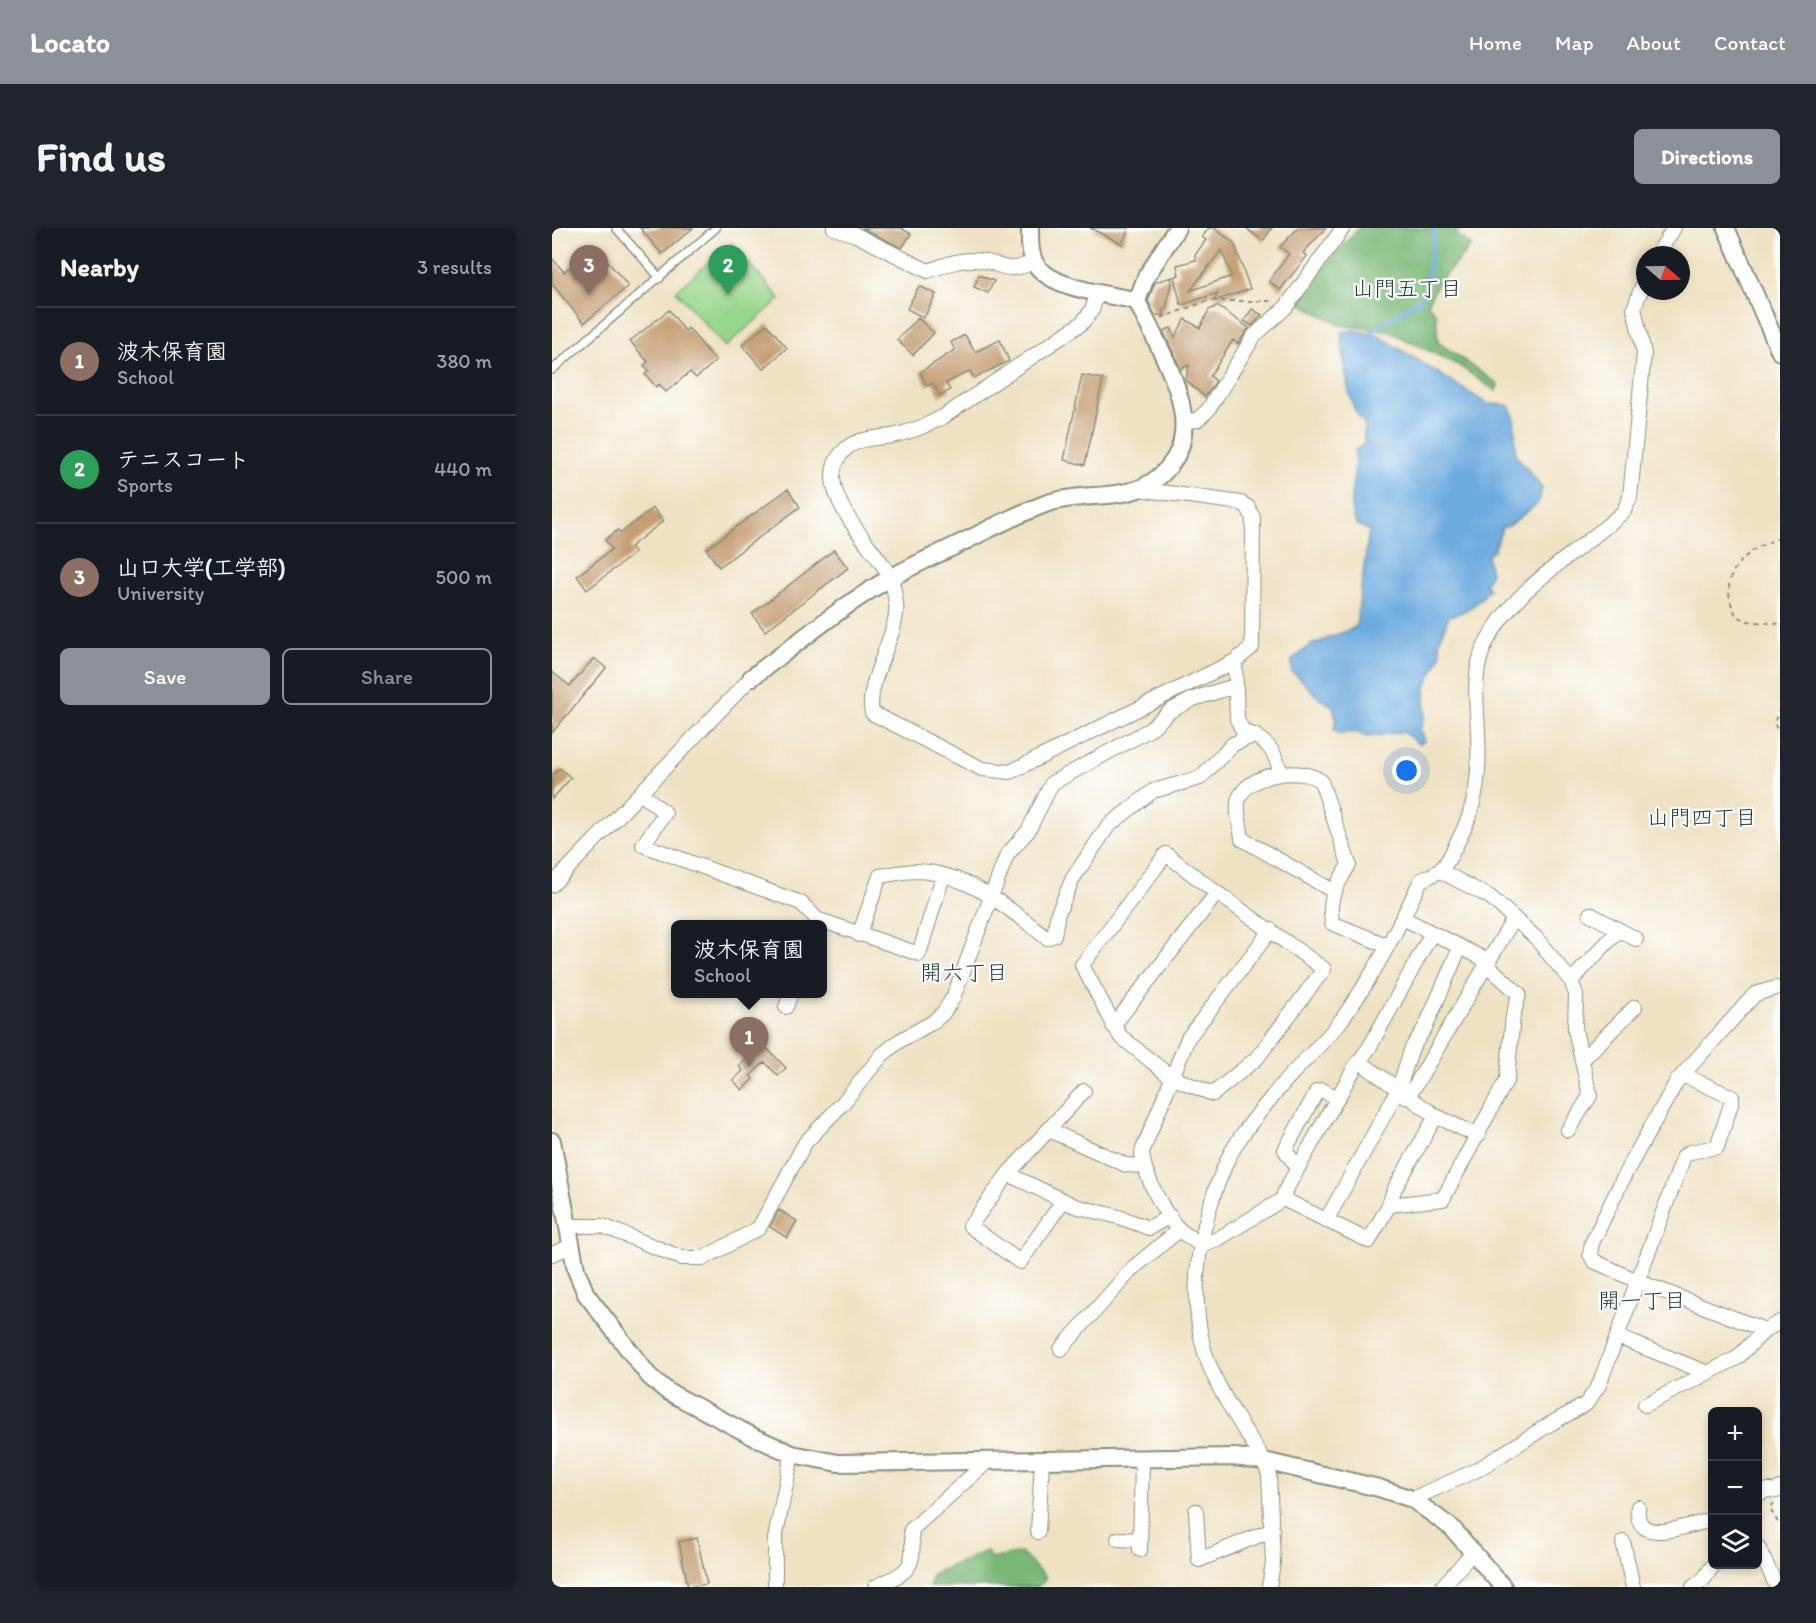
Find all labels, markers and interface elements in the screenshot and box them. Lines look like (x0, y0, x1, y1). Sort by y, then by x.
text: Locato (30, 25, 110, 59)
text: Home (1469, 30, 1522, 55)
text: Map (1555, 30, 1594, 55)
text: About (1627, 30, 1681, 55)
text: Contact (1714, 30, 1786, 55)
button: Directions (1634, 129, 1780, 184)
text: Find us (36, 131, 166, 182)
pin: 3 (570, 245, 609, 295)
pin: 2 (708, 245, 747, 295)
north arrow (1636, 246, 1690, 300)
text: Nearby (60, 251, 139, 283)
text: 3 results (417, 255, 492, 279)
district label: 山門五丁目 (1352, 275, 1462, 302)
text: 波木保育園 (117, 338, 227, 365)
text: 1 (75, 349, 84, 373)
text: 380 m (437, 349, 492, 373)
text: School (117, 365, 174, 389)
text: テニスコート (117, 446, 249, 473)
text: 2 (74, 457, 85, 481)
text: 440 m (434, 457, 492, 481)
text: Sports (117, 473, 173, 497)
text: 山口大学(工学部) (117, 554, 285, 581)
text: 3 (74, 565, 85, 589)
text: 500 m (436, 565, 492, 589)
text: University (117, 581, 204, 605)
button: Save (60, 648, 270, 705)
button: Share (282, 648, 492, 705)
your location (1392, 756, 1421, 785)
district label: 山門四丁目 (1647, 804, 1757, 831)
popup (671, 920, 827, 998)
text: 波木保育園 (694, 936, 804, 963)
district label: 開六丁目 (920, 959, 1008, 986)
text: School (694, 963, 751, 987)
pin: 1 (730, 1018, 768, 1067)
district label: 開一丁目 (1598, 1287, 1686, 1314)
map controls (1708, 1407, 1762, 1569)
button: + (1708, 1407, 1762, 1461)
button: − (1708, 1461, 1762, 1515)
button: layers (1708, 1515, 1762, 1569)

